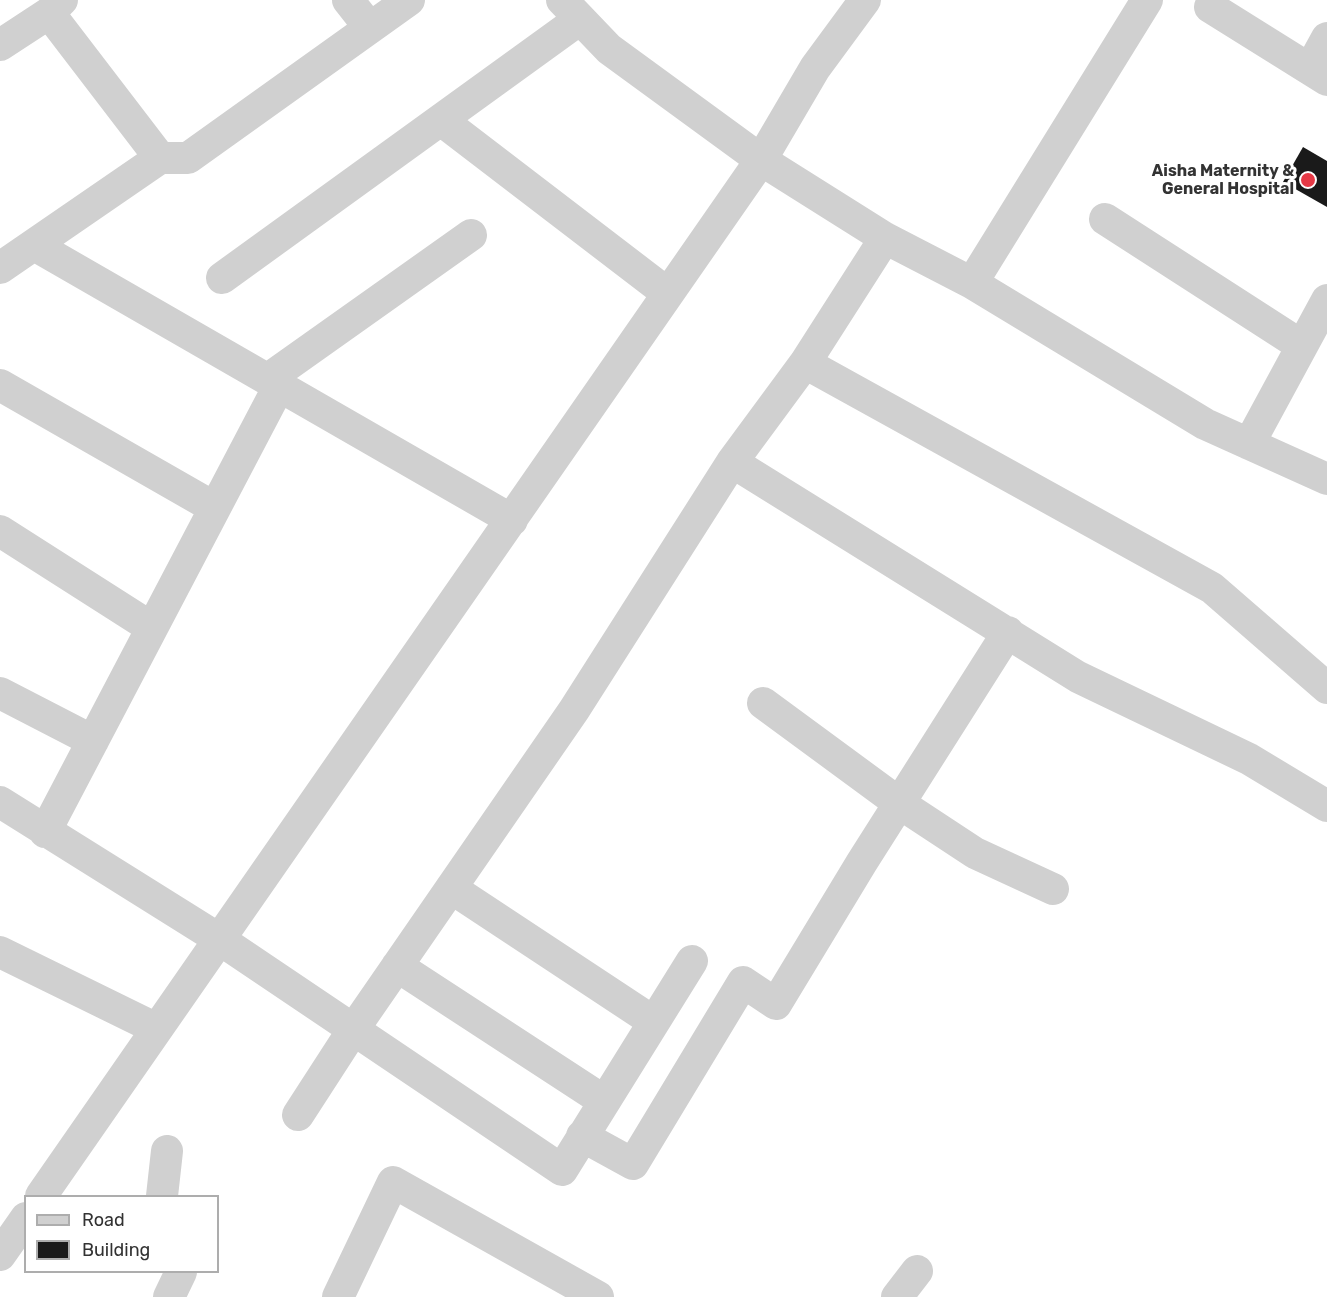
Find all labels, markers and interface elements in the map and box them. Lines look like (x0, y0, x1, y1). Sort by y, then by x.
place label: Aisha Maternity & General Hospital (1152, 161, 1294, 199)
marker: Aisha Maternity & General Hospital (1299, 171, 1317, 189)
legend (24, 1195, 219, 1273)
text: Road (82, 1209, 125, 1231)
text: Building (82, 1239, 150, 1261)

